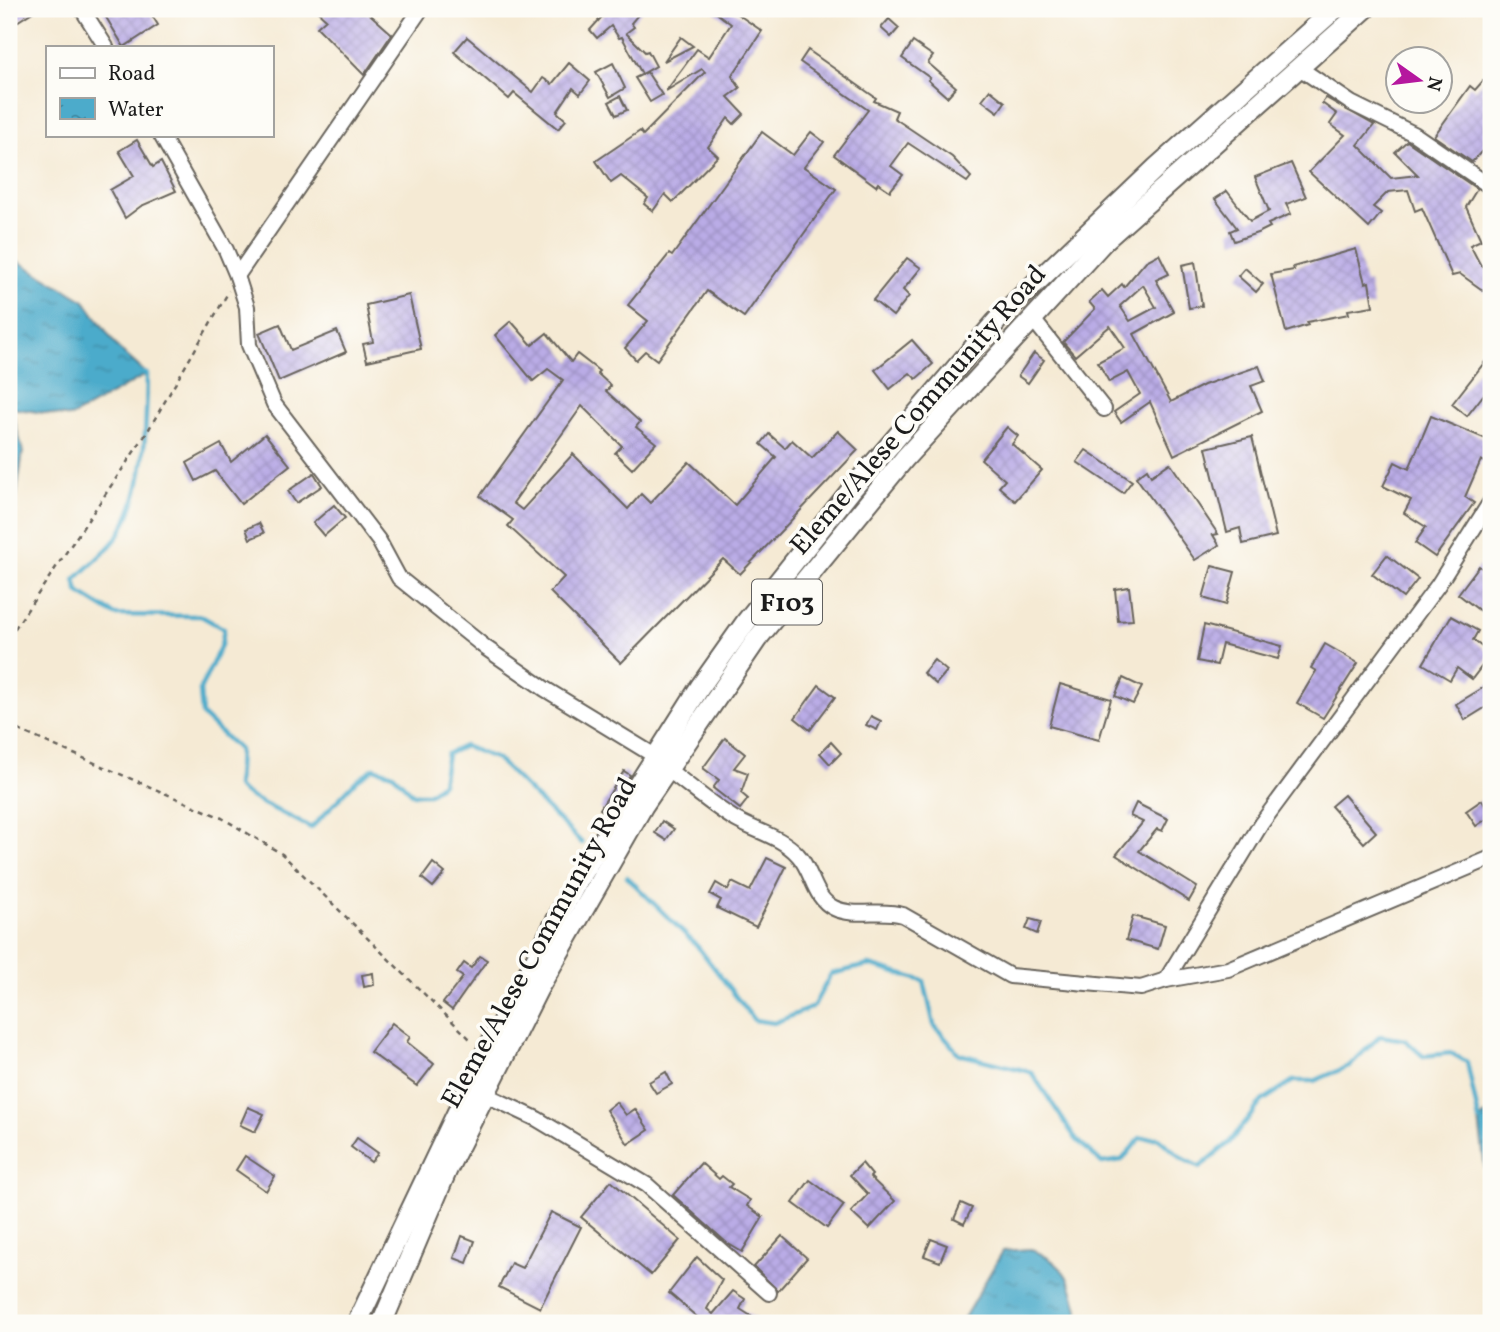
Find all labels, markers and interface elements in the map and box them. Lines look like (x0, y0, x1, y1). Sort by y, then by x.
legend (46, 46, 273, 136)
north arrow (1384, 46, 1454, 116)
text: Road (108, 60, 155, 89)
text: N (1419, 74, 1448, 94)
text: Water (108, 96, 164, 125)
street label: Eleme/Alese Community Road (782, 257, 1056, 564)
road number: F103 (752, 580, 822, 624)
street label: Eleme/Alese Community Road (433, 770, 648, 1116)

